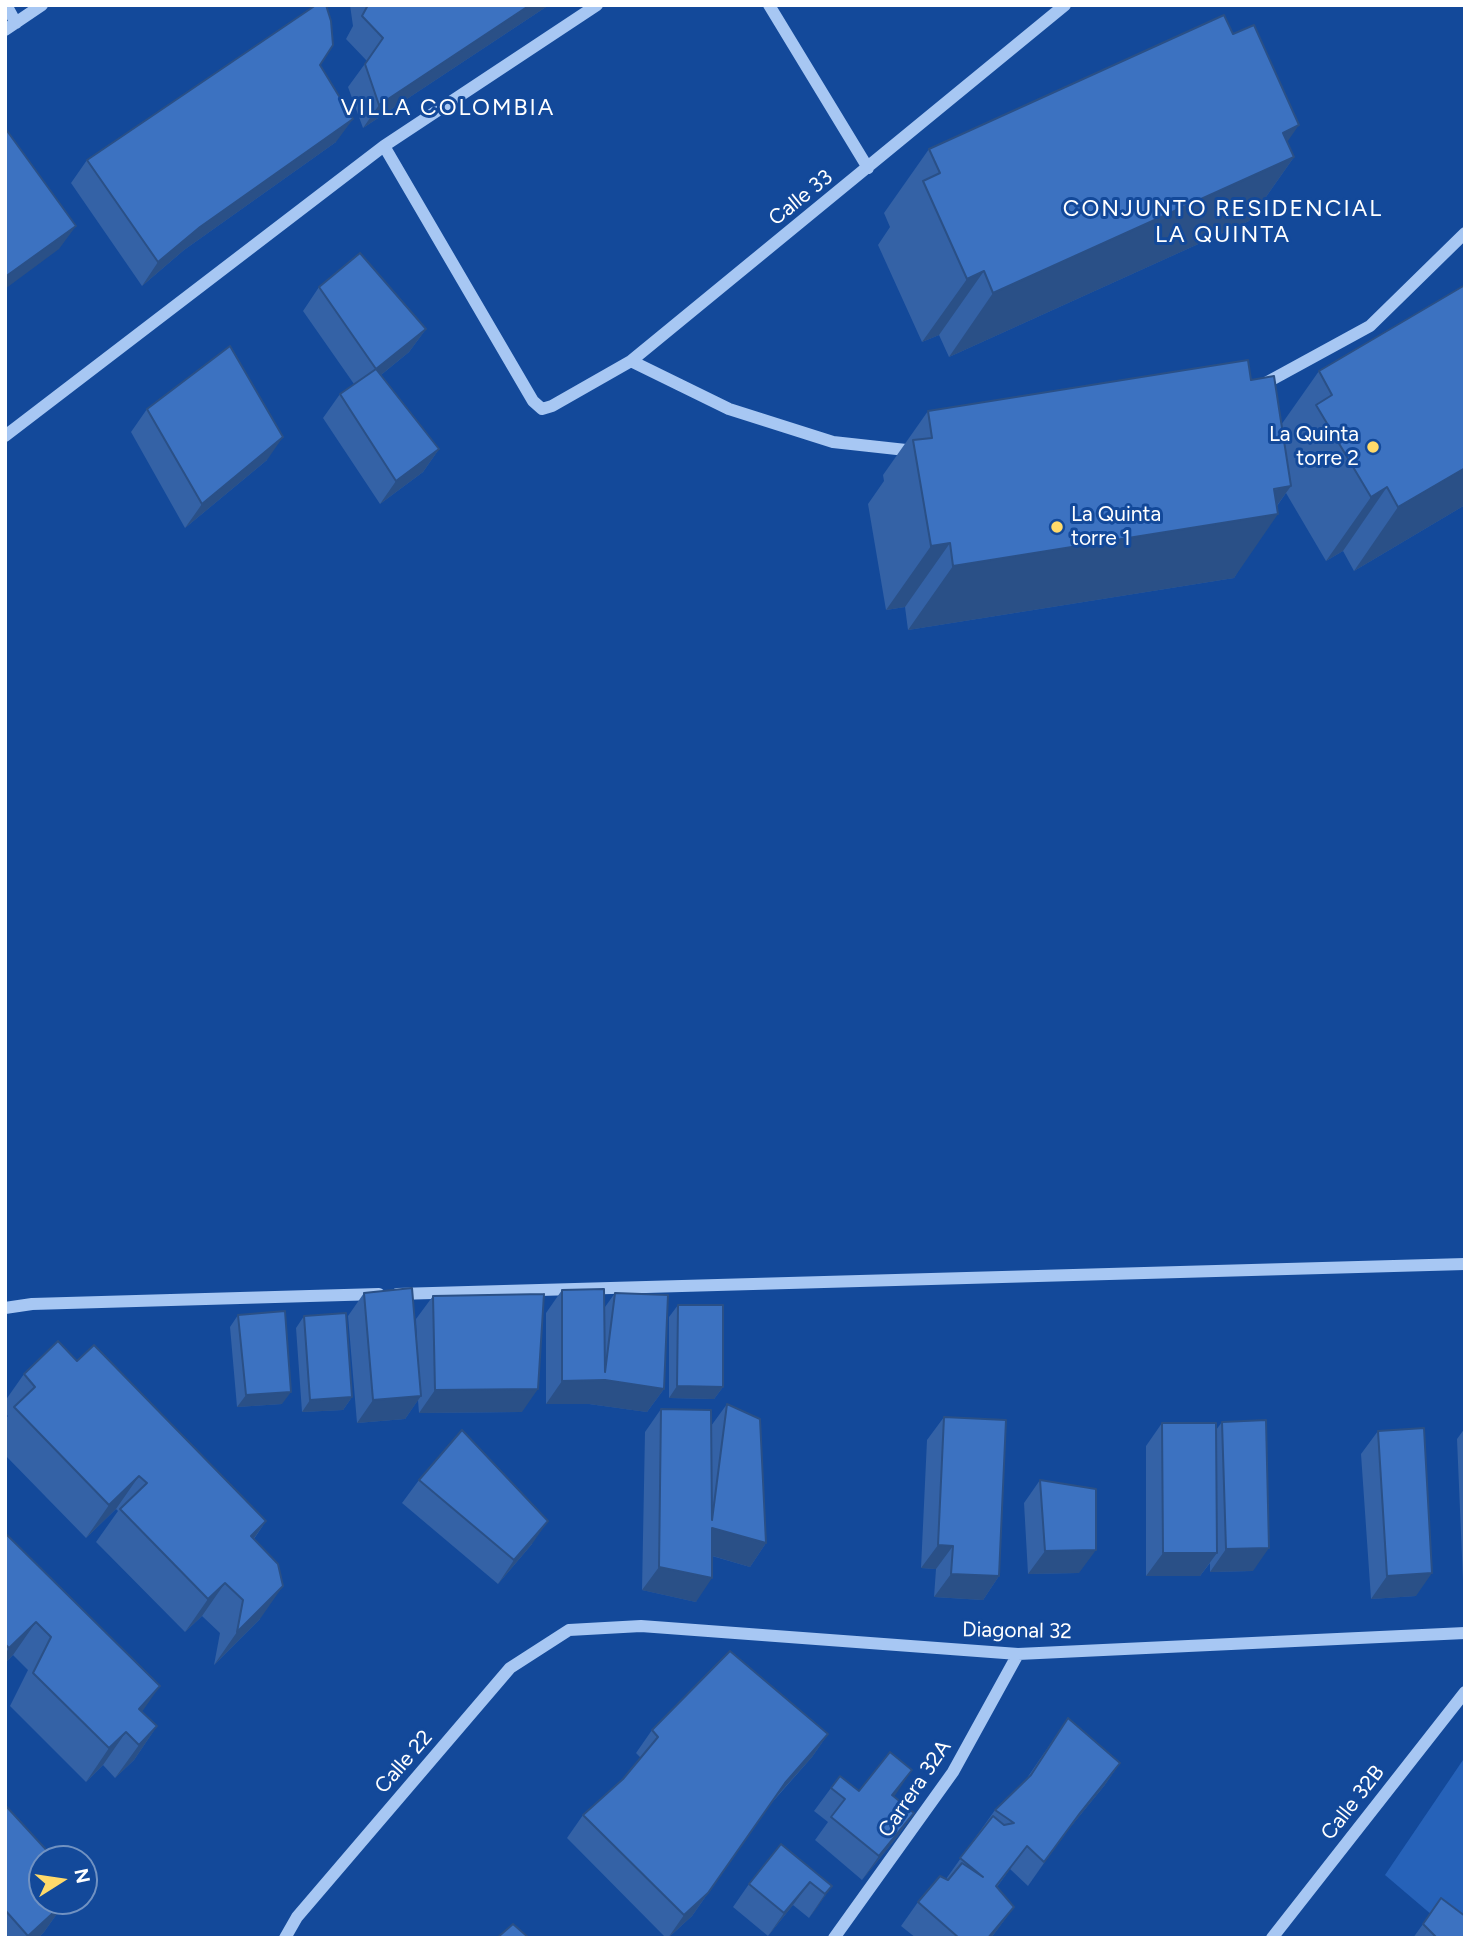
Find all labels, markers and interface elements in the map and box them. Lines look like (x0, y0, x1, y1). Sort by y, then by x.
district label: VILLA COLOMBIA (343, 94, 553, 122)
street label: Calle 33 (764, 165, 838, 231)
district label: CONJUNTO RESIDENCIAL LA QUINTA (1065, 195, 1381, 249)
place label: La Quinta torre 2 (1269, 422, 1359, 472)
marker: La Quinta torre 2 (1365, 439, 1381, 455)
place label: La Quinta torre 1 (1071, 502, 1161, 552)
marker: La Quinta torre 1 (1049, 519, 1065, 535)
street label: Diagonal 32 (962, 1617, 1072, 1645)
street label: Calle 22 (370, 1725, 438, 1799)
street label: Carrera 32A (873, 1736, 957, 1842)
street label: Calle 32B (1316, 1761, 1390, 1845)
north arrow (28, 1845, 98, 1915)
text: N (69, 1866, 95, 1886)

